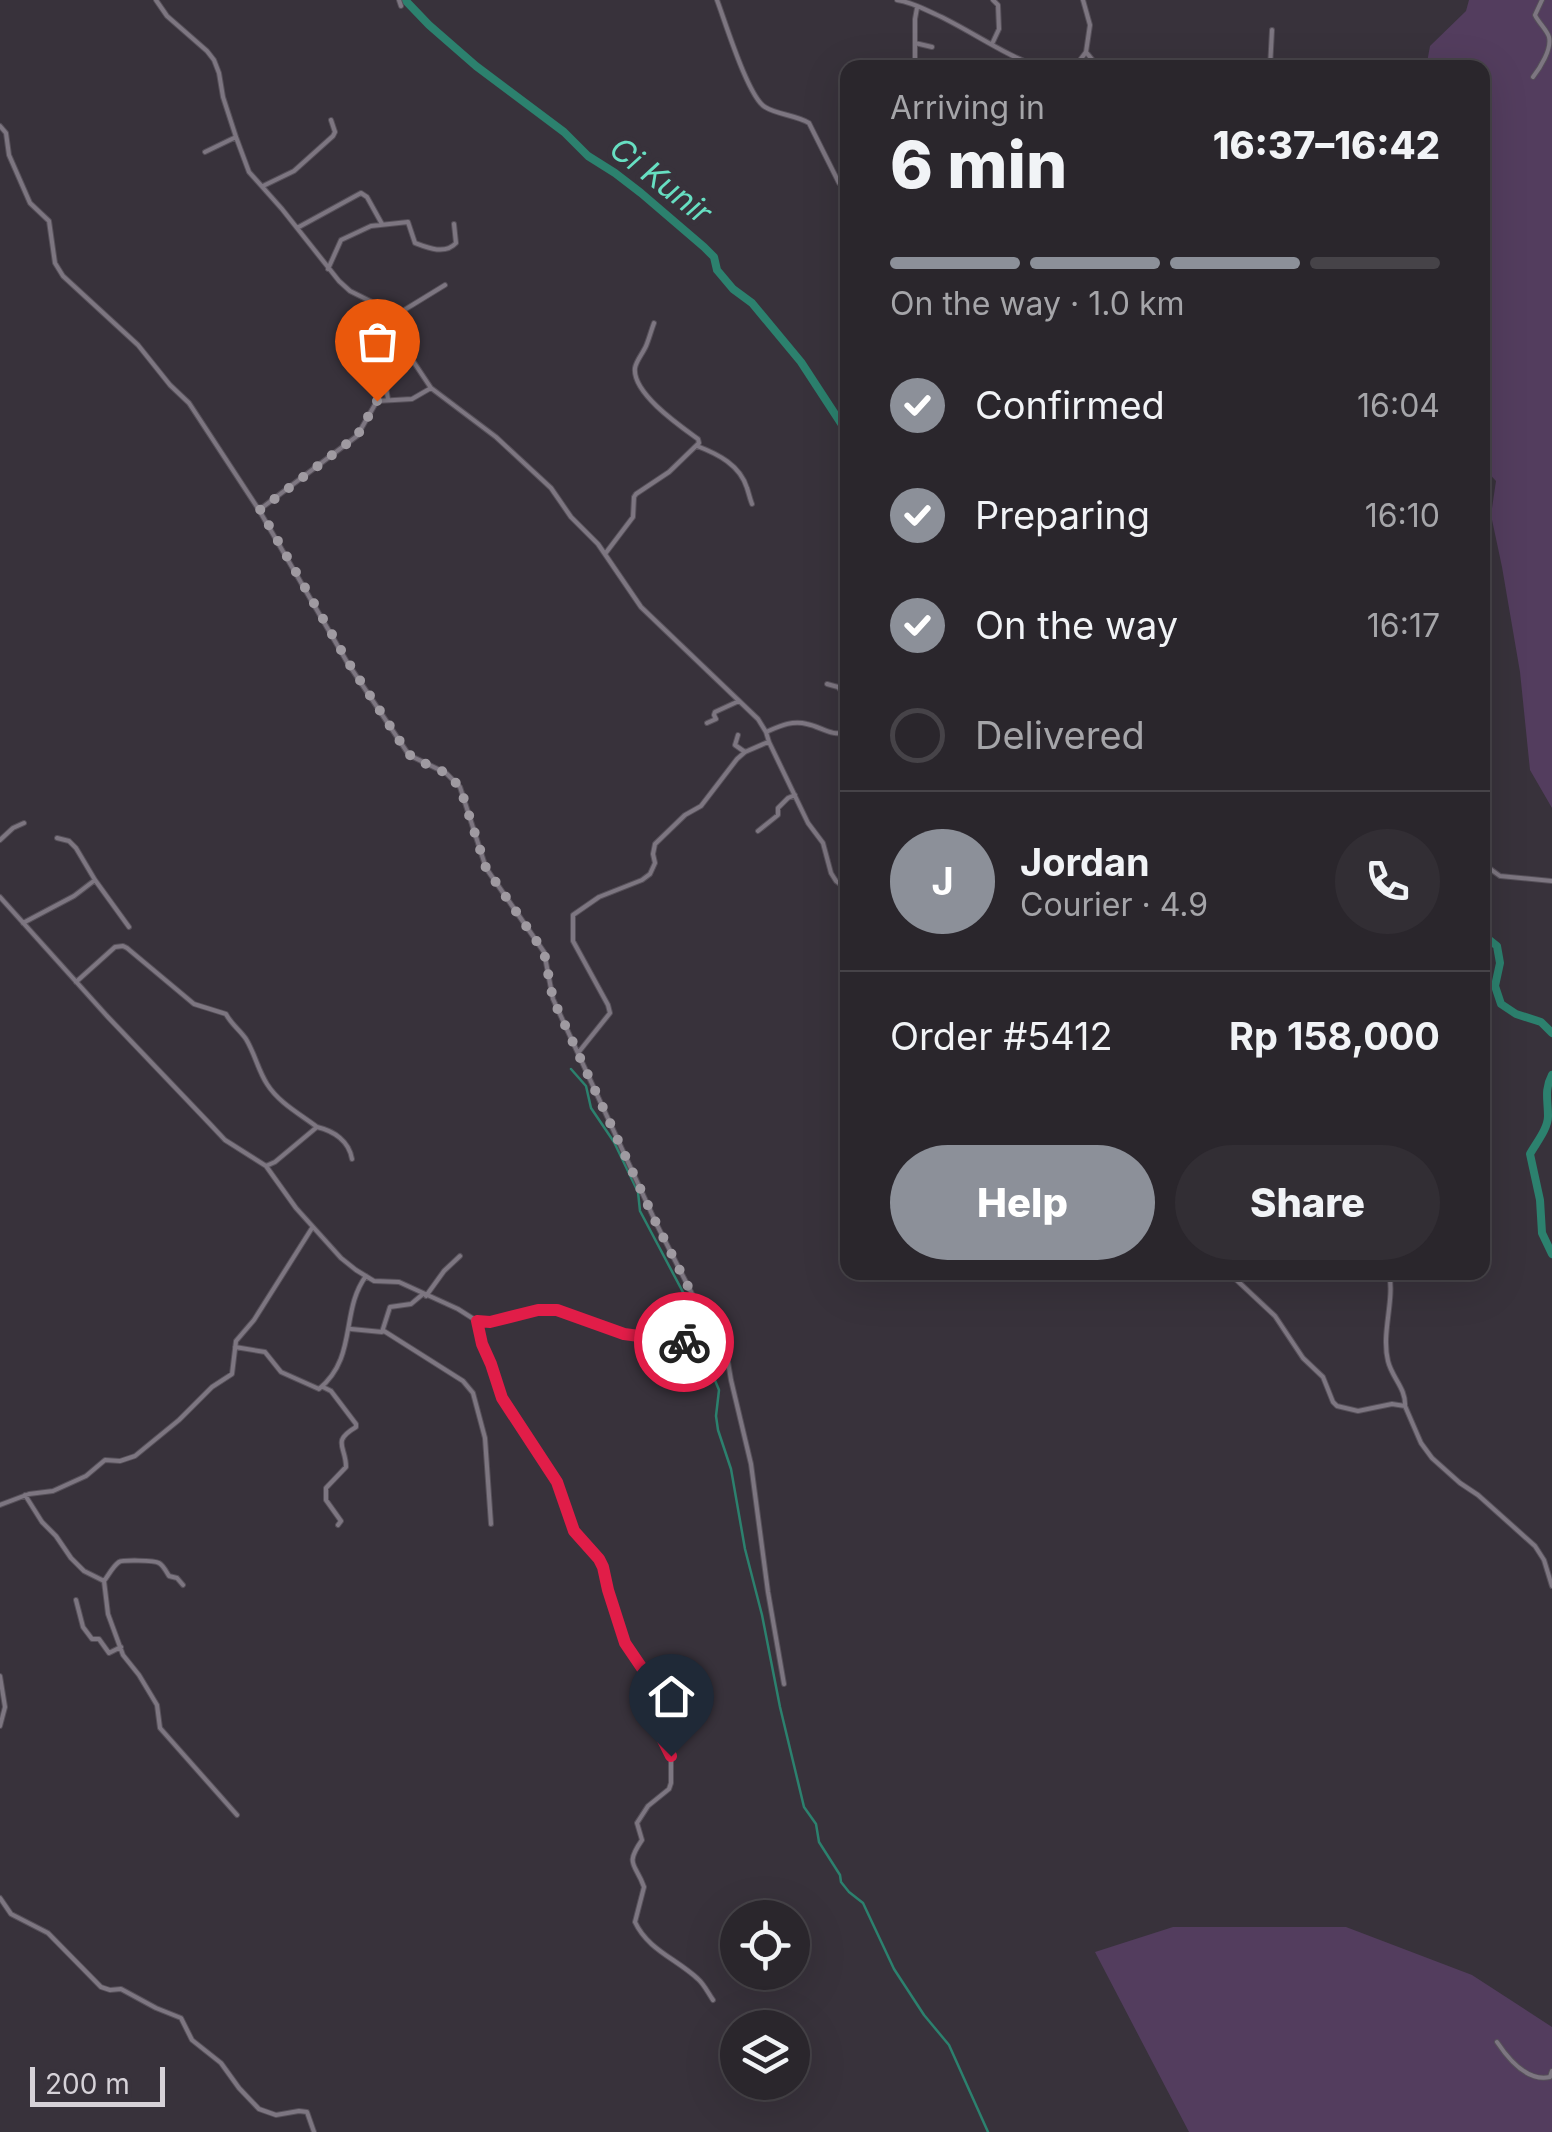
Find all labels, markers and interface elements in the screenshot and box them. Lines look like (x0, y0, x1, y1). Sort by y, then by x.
text: Arriving in (890, 88, 1045, 127)
text: 16:37–16:42 (1213, 122, 1440, 168)
text: 6 min (890, 125, 1067, 204)
water label: Ci Kunir (602, 128, 720, 232)
text: On the way · 1.0 km (890, 284, 1185, 323)
pin (335, 299, 420, 402)
icon: bag (350, 314, 405, 369)
icon: check (890, 378, 945, 433)
text: Confirmed (975, 382, 1165, 428)
text: 16:04 (1357, 386, 1440, 425)
icon: check (890, 488, 945, 543)
text: Preparing (975, 492, 1150, 538)
text: 16:10 (1365, 496, 1440, 535)
icon: check (890, 598, 945, 653)
text: On the way (975, 602, 1178, 648)
text: 16:17 (1367, 606, 1440, 645)
text: Delivered (975, 712, 1145, 758)
button: phone (1335, 829, 1440, 934)
text: Jordan (1020, 839, 1150, 885)
text: J (931, 858, 954, 904)
text: Courier · 4.9 (1020, 885, 1208, 924)
text: Order #5412 (890, 1013, 1113, 1059)
text: Rp 158,000 (1229, 1013, 1440, 1059)
button: Help (890, 1145, 1155, 1260)
button: Share (1175, 1145, 1440, 1260)
courier (634, 1292, 734, 1392)
icon: bike (657, 1315, 712, 1370)
pin (629, 1654, 714, 1757)
icon: home (644, 1669, 699, 1724)
map controls (720, 1900, 810, 2100)
button: locate (720, 1900, 810, 1990)
button: layers (720, 2010, 810, 2100)
scale bar (30, 2062, 165, 2106)
text: 200 m (45, 2067, 130, 2101)

